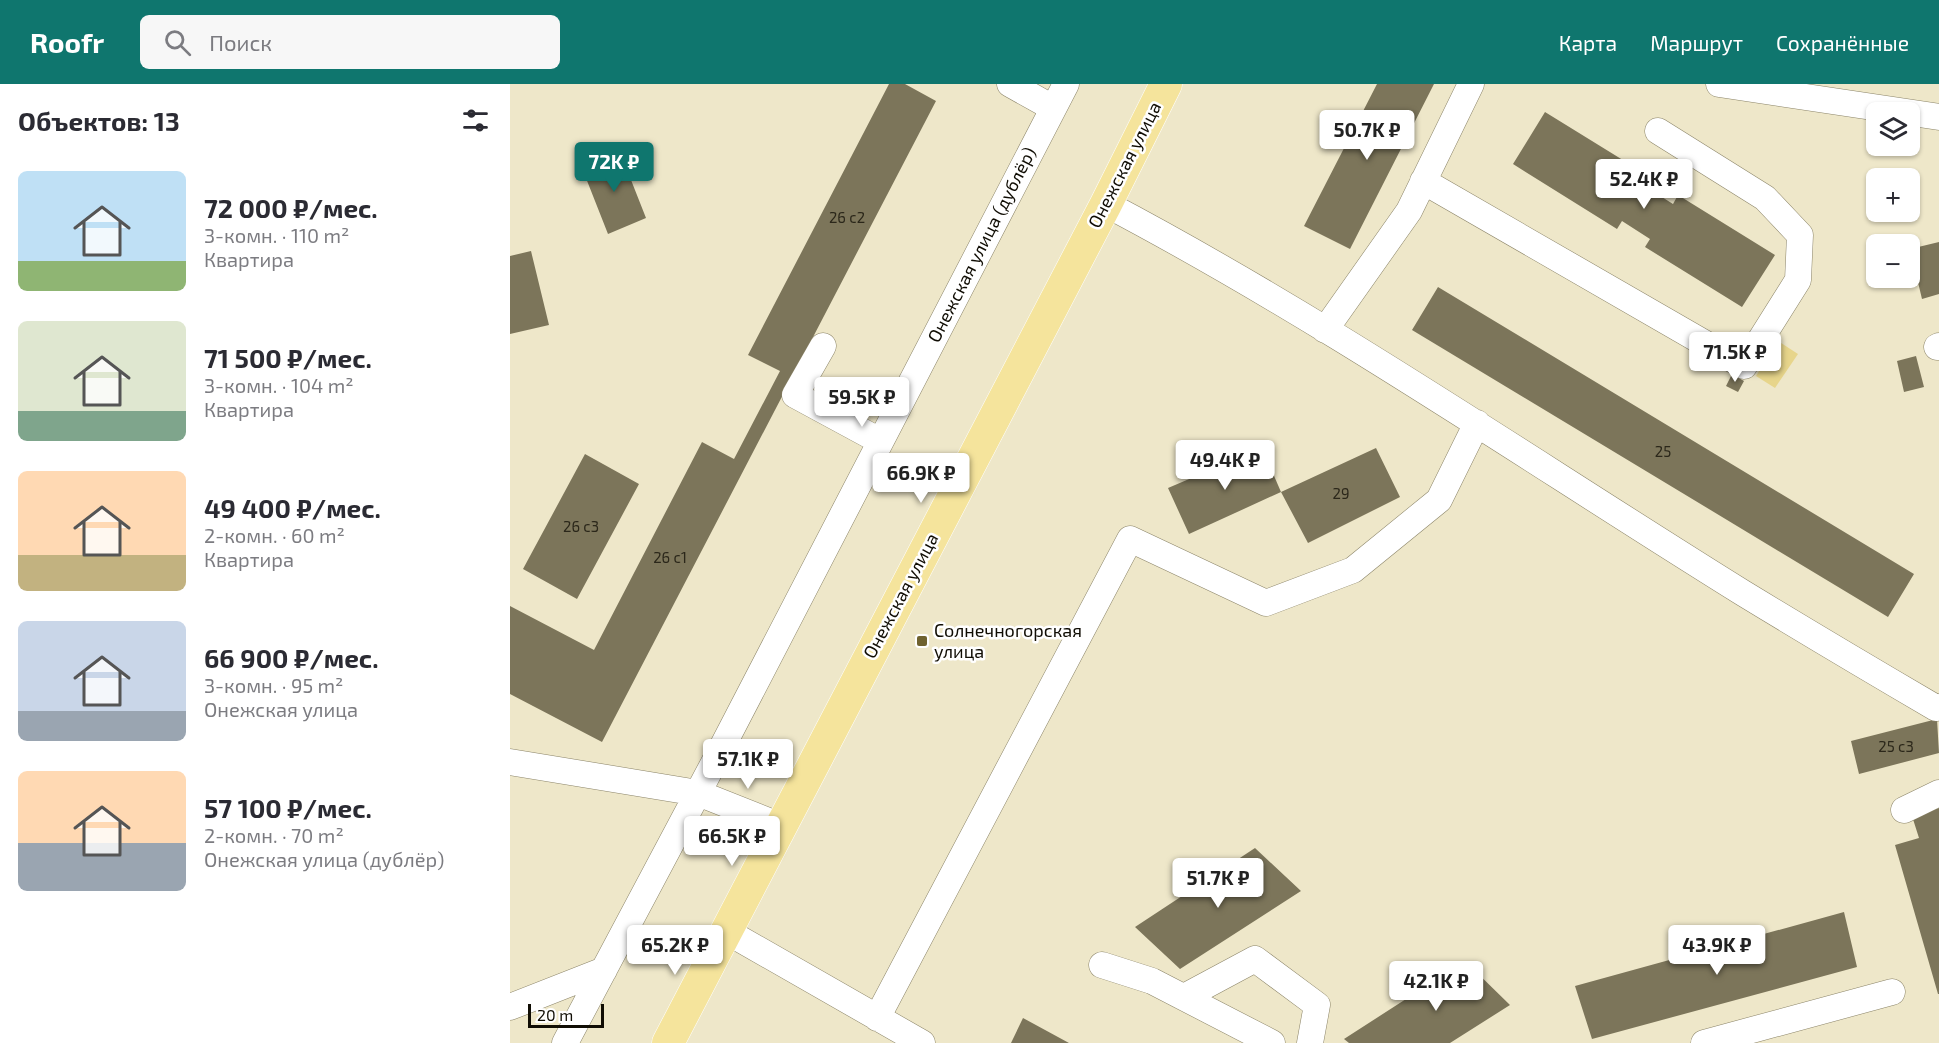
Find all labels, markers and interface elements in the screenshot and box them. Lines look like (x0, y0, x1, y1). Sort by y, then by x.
search box (140, 15, 560, 69)
text: Roofr (30, 25, 104, 59)
icon: search (161, 26, 194, 59)
text: Поиск (209, 29, 272, 55)
text: Карта (1559, 30, 1617, 55)
text: Маршрут (1650, 30, 1743, 55)
text: Сохранённые (1776, 30, 1909, 55)
street label: Онежская улица (1083, 98, 1165, 231)
map controls (1866, 102, 1920, 288)
button: layers (1866, 102, 1920, 156)
icon: filters (459, 104, 492, 137)
text: Объектов: 13 (18, 105, 180, 136)
pin: 50.7K ₽ (1312, 110, 1422, 161)
text: 50.7K ₽ (1333, 117, 1401, 141)
pin: 72K ₽ (572, 142, 656, 193)
street label: Онежская улица (дублёр) (922, 143, 1040, 346)
text: 72K ₽ (589, 149, 639, 173)
pin: 52.4K ₽ (1589, 159, 1699, 210)
text: 52.4K ₽ (1610, 166, 1678, 190)
button: + (1866, 168, 1920, 222)
text: 72 000 ₽/мес. (204, 192, 378, 223)
icon: home (66, 195, 138, 267)
house number: 26 с2 (829, 208, 865, 226)
text: 3-комн. · 110 m² (204, 223, 349, 247)
button: − (1866, 234, 1920, 288)
text: Квартира (204, 247, 294, 271)
pin: 71.5K ₽ (1680, 332, 1790, 383)
text: 71.5K ₽ (1703, 339, 1767, 363)
text: 71 500 ₽/мес. (204, 342, 372, 373)
icon: home (66, 345, 138, 417)
text: 3-комн. · 104 m² (204, 373, 354, 397)
pin: 59.5K ₽ (807, 377, 917, 428)
text: 59.5K ₽ (828, 384, 896, 408)
text: Квартира (204, 397, 294, 421)
pin: 49.4K ₽ (1170, 440, 1280, 491)
house number: 25 (1655, 442, 1671, 460)
text: 49.4K ₽ (1190, 447, 1260, 471)
pin: 66.9K ₽ (866, 453, 976, 504)
text: 66.9K ₽ (887, 460, 955, 484)
house number: 29 (1332, 484, 1350, 502)
text: 49 400 ₽/мес. (204, 492, 381, 523)
icon: home (66, 495, 138, 567)
house number: 26 с3 (563, 517, 599, 535)
text: 2-комн. · 60 m² (204, 523, 345, 547)
street label: Онежская улица (858, 529, 942, 662)
text: Квартира (204, 547, 294, 571)
house number: 26 с1 (653, 548, 687, 566)
place label: Солнечногорская улица (934, 619, 1082, 662)
marker: Солнечногорская улица (915, 634, 929, 648)
text: 66 900 ₽/мес. (204, 642, 378, 673)
icon: home (66, 645, 138, 717)
text: 3-комн. · 95 m² (204, 673, 343, 697)
text: Онежская улица (204, 697, 358, 721)
house number: 25 с3 (1878, 737, 1914, 755)
pin: 57.1K ₽ (693, 739, 803, 790)
text: 57.1K ₽ (717, 746, 779, 770)
text: 57 100 ₽/мес. (204, 792, 372, 823)
icon: home (66, 795, 138, 867)
pin: 66.5K ₽ (677, 816, 787, 867)
text: 2-комн. · 70 m² (204, 823, 344, 847)
text: 66.5K ₽ (698, 823, 766, 847)
text: Онежская улица (дублёр) (204, 847, 444, 871)
pin: 51.7K ₽ (1163, 858, 1273, 909)
text: 51.7K ₽ (1186, 865, 1250, 889)
pin: 65.2K ₽ (620, 925, 730, 976)
pin: 43.9K ₽ (1662, 925, 1772, 976)
text: 65.2K ₽ (641, 932, 709, 956)
text: 43.9K ₽ (1682, 932, 1752, 956)
pin: 42.1K ₽ (1381, 961, 1491, 1012)
text: 42.1K ₽ (1403, 968, 1469, 992)
scale bar (528, 1001, 604, 1028)
text: 20 m (537, 1005, 573, 1024)

